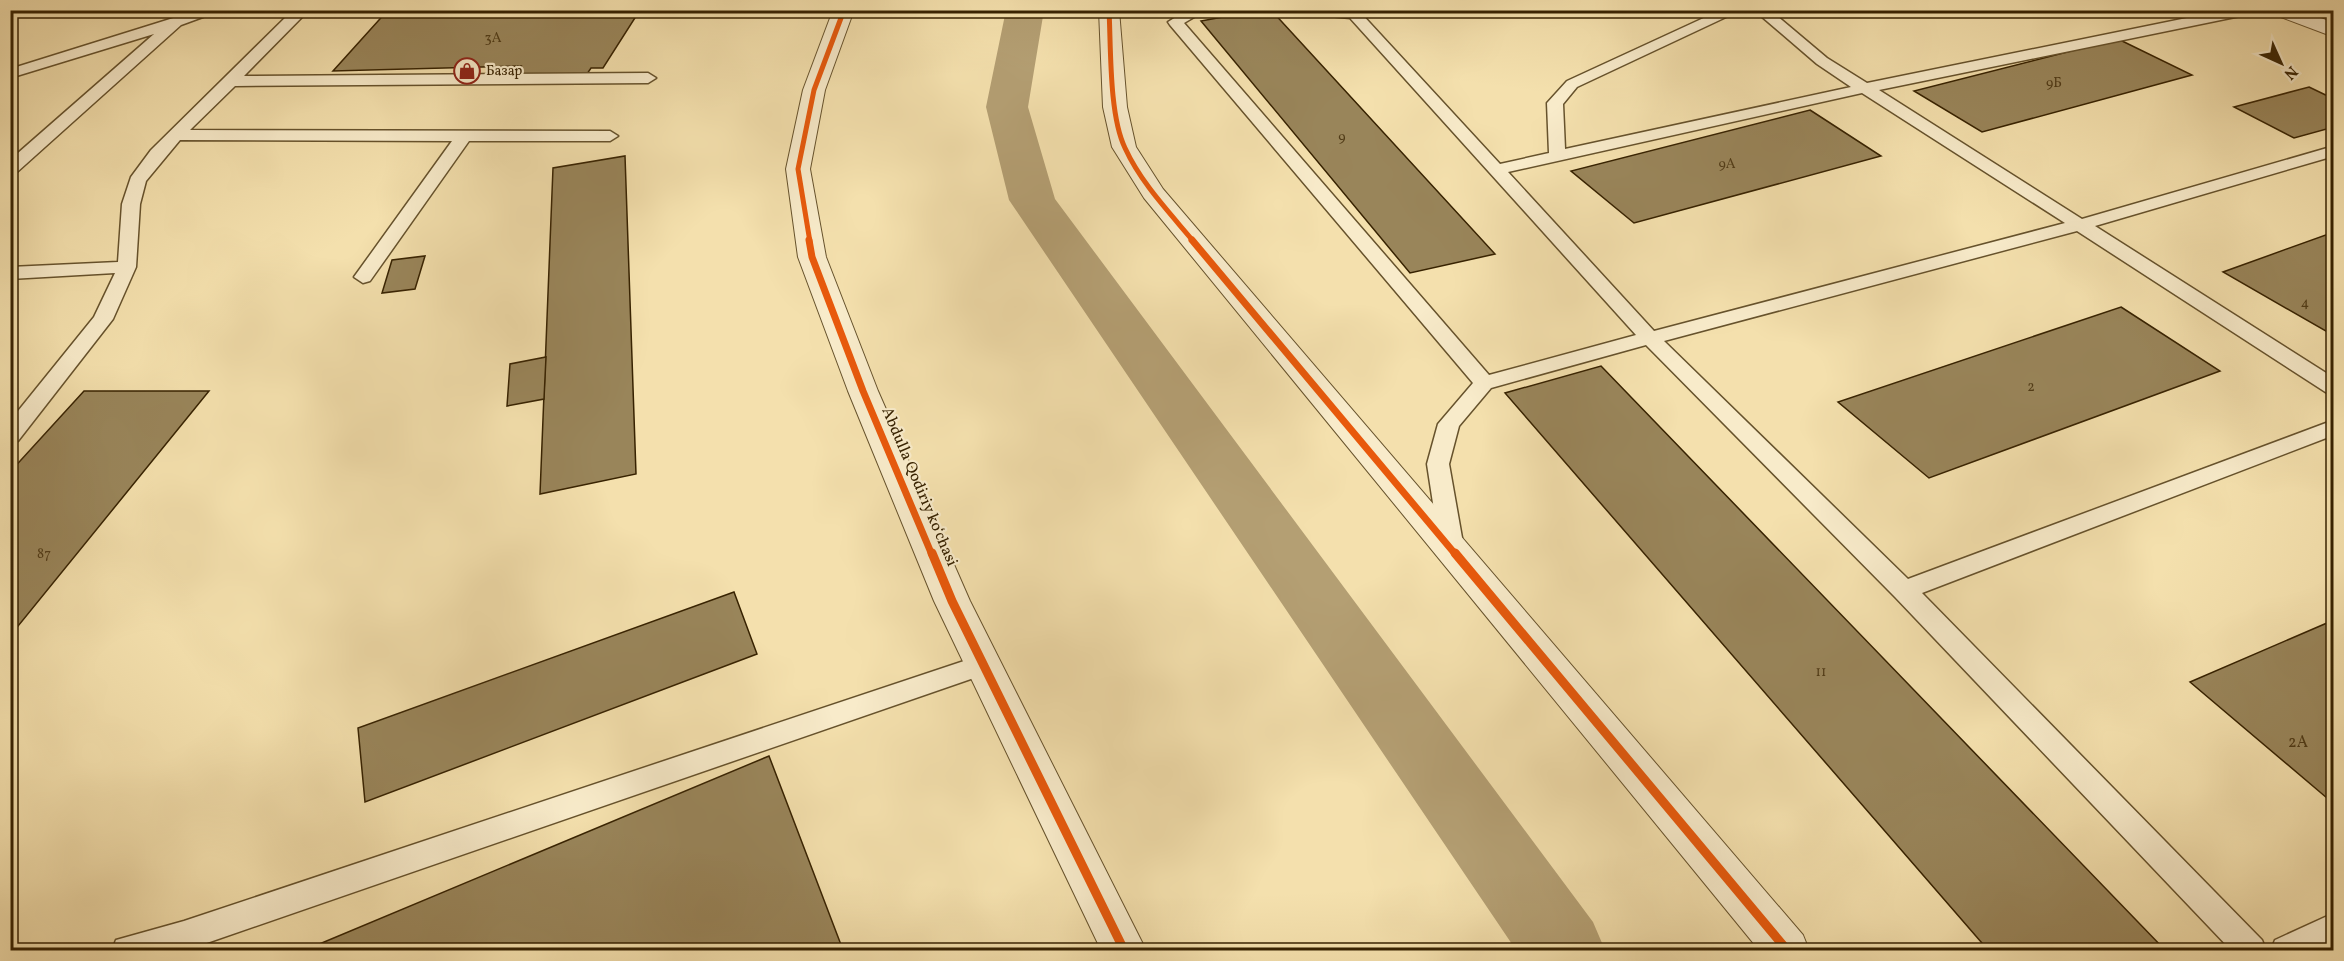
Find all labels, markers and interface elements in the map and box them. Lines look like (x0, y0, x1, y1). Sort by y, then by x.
house number: 3А (484, 29, 502, 48)
north arrow (2251, 33, 2311, 93)
shop icon: Базар (452, 56, 482, 86)
text: N (2278, 60, 2302, 84)
place label: Базар (486, 62, 522, 81)
house number: 9Б (2046, 74, 2062, 93)
house number: 9 (1338, 128, 1346, 147)
house number: 9А (1718, 155, 1736, 174)
house number: 4 (2301, 294, 2309, 313)
house number: 2 (2027, 378, 2035, 397)
street label: Abdulla Qodiriy koʻchasi (875, 404, 963, 570)
house number: 87 (37, 545, 51, 564)
house number: 11 (1816, 663, 1826, 682)
house number: 2А (2288, 732, 2308, 754)

